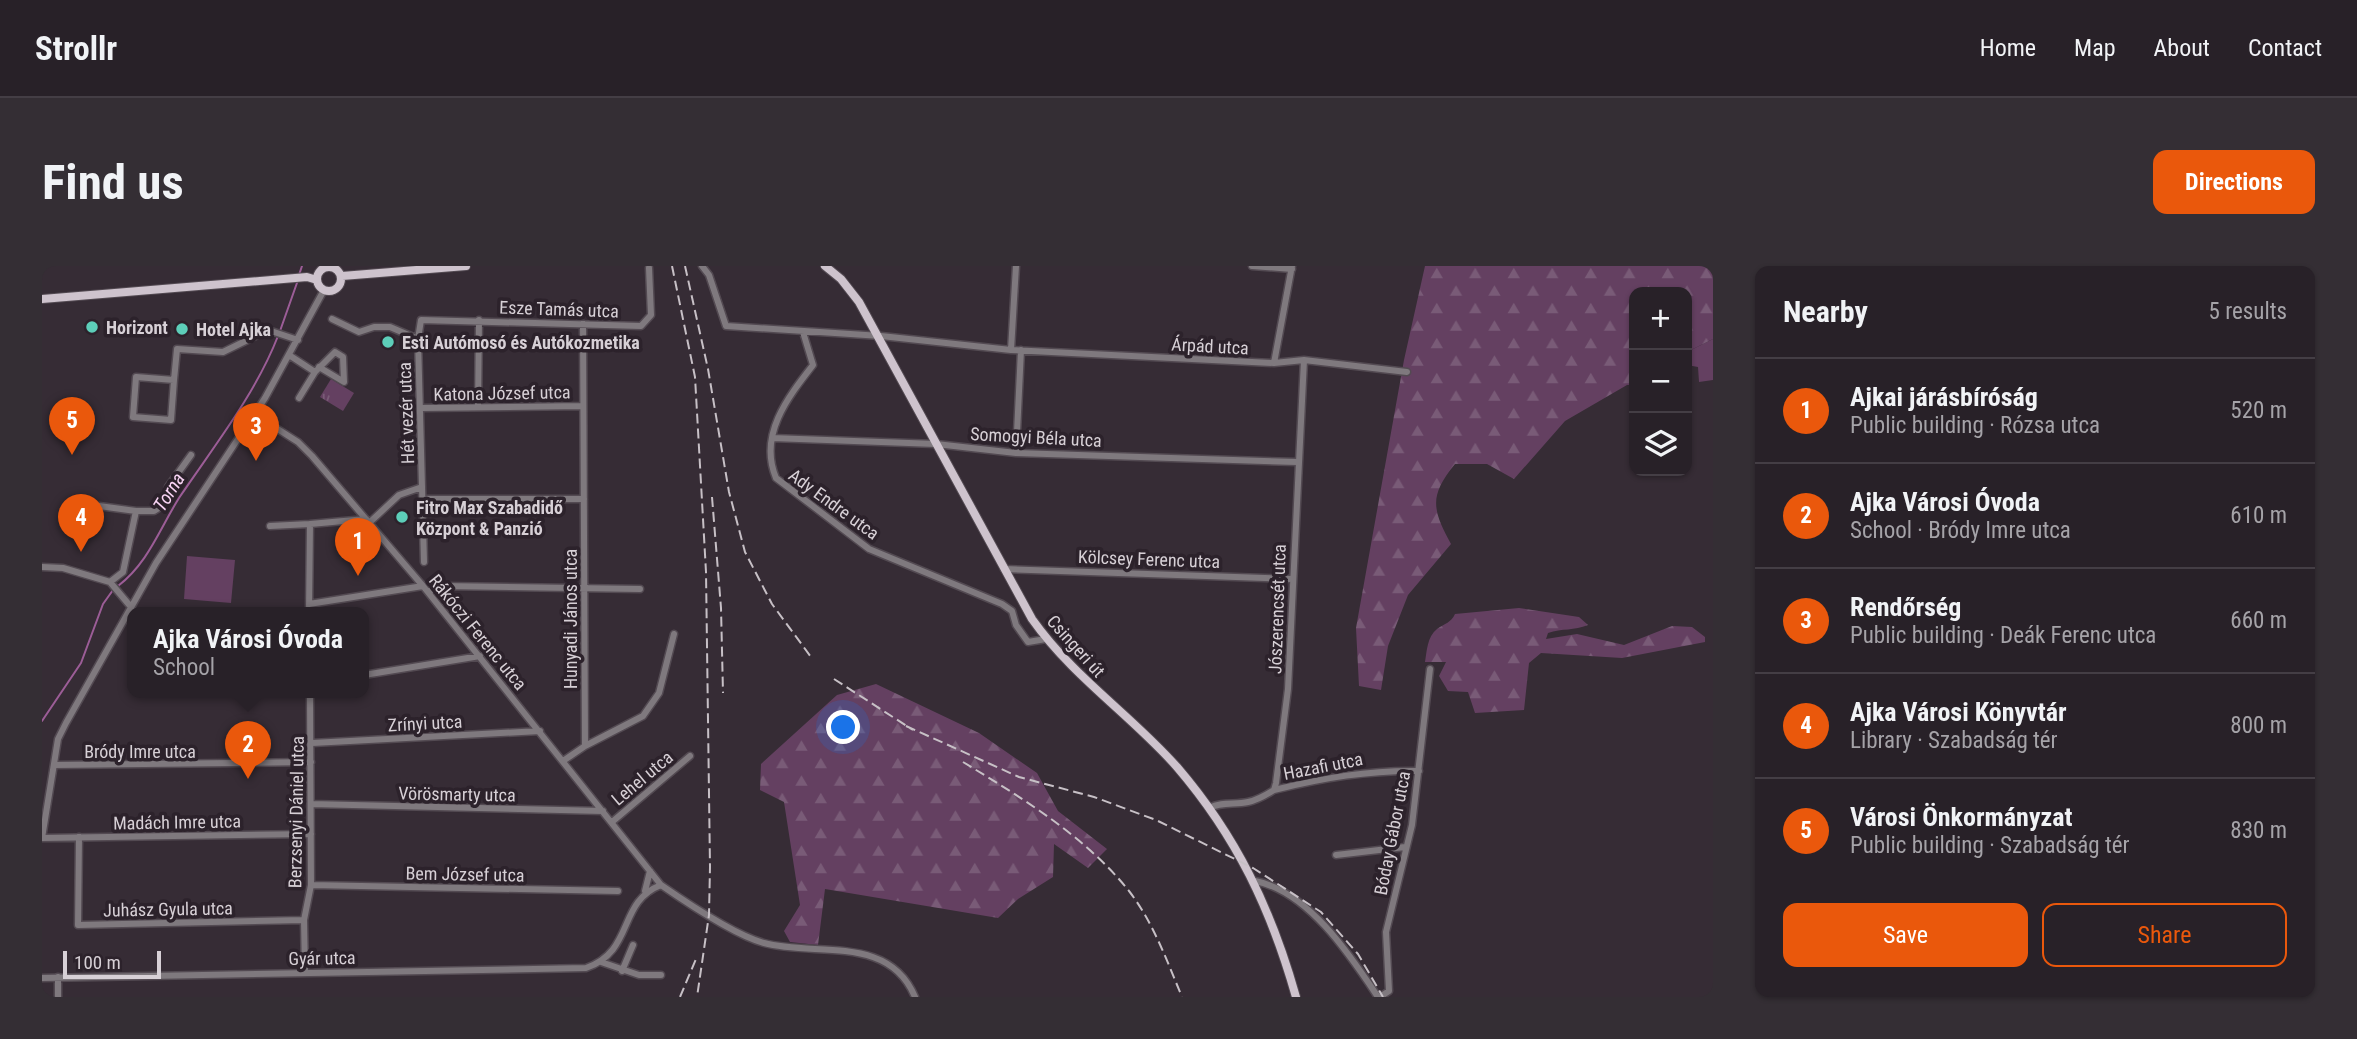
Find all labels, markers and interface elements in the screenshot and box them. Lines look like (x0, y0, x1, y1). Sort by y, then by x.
text: Strollr (35, 29, 117, 68)
text: Home (1980, 34, 2036, 62)
text: Map (2074, 34, 2116, 62)
text: About (2154, 34, 2210, 62)
text: Contact (2248, 34, 2322, 62)
button: Directions (2153, 150, 2315, 214)
text: Find us (42, 154, 184, 211)
map controls (1629, 287, 1692, 476)
button: + (1629, 287, 1692, 350)
text: Nearby (1783, 294, 1868, 329)
street label: Esze Tamás utca (499, 296, 619, 322)
text: 5 results (2209, 298, 2287, 325)
place label: Horizont (106, 317, 168, 338)
marker: Horizont (84, 319, 100, 335)
place label: Hotel Ajka (196, 319, 271, 340)
marker: Hotel Ajka (174, 321, 190, 337)
place label: Esti Autómosó és Autókozmetika (402, 332, 640, 353)
street label: Árpád utca (1171, 333, 1249, 359)
marker: Esti Autómosó és Autókozmetika (380, 334, 396, 350)
button: − (1629, 350, 1692, 413)
street label: Hét vezér utca (394, 362, 418, 464)
street label: Katona József utca (433, 381, 571, 405)
text: Ajkai járásbíróság (1850, 382, 2038, 412)
pin: 5 (49, 397, 95, 455)
text: 1 (1800, 397, 1812, 424)
text: 520 m (2230, 397, 2287, 424)
pin: 3 (233, 403, 279, 461)
text: Public building · Rózsa utca (1850, 412, 2100, 439)
button: layers (1629, 413, 1692, 476)
street label: Somogyi Béla utca (970, 423, 1102, 451)
street label: Ady Endre utca (785, 464, 883, 544)
water label: Torna (148, 468, 190, 516)
text: Ajka Városi Óvoda (1850, 487, 2040, 517)
pin: 4 (58, 494, 104, 552)
place label: Fitro Max Szabadidő Központ & Panzió (416, 497, 563, 539)
text: 2 (1800, 502, 1812, 529)
text: 610 m (2230, 502, 2287, 529)
marker: Fitro Max Szabadidő Központ & Panzió (394, 509, 410, 525)
text: School · Bródy Imre utca (1850, 517, 2071, 544)
pin: 1 (335, 518, 381, 576)
street label: Jószerencsét utca (1264, 544, 1290, 674)
street label: Kölcsey Ferenc utca (1078, 546, 1220, 572)
street label: Hunyadi János utca (560, 549, 581, 689)
street label: Rákóczi Ferenc utca (425, 570, 531, 694)
text: Rendőrség (1850, 592, 1961, 622)
popup (127, 607, 369, 698)
text: 3 (1800, 607, 1812, 634)
text: 660 m (2230, 607, 2287, 634)
street label: Csingeri út (1043, 611, 1109, 681)
text: Public building · Deák Ferenc utca (1850, 622, 2156, 649)
text: Ajka Városi Óvoda (153, 624, 343, 654)
text: School (153, 654, 215, 681)
text: Ajka Városi Könyvtár (1850, 697, 2067, 727)
your location (826, 710, 860, 744)
street label: Zrínyi utca (387, 711, 463, 735)
text: 4 (1800, 712, 1812, 739)
text: 800 m (2230, 712, 2287, 739)
pin: 2 (225, 721, 271, 779)
text: Library · Szabadság tér (1850, 727, 2058, 754)
street label: Berzsenyi Dániel utca (284, 736, 308, 888)
street label: Bródy Imre utca (84, 741, 196, 762)
street label: Lehel utca (607, 746, 677, 810)
street label: Hazafi utca (1282, 748, 1364, 784)
street label: Bóday Gábor utca (1370, 769, 1414, 897)
street label: Vörösmarty utca (398, 782, 516, 806)
text: Városi Önkormányzat (1850, 802, 2072, 832)
street label: Madách Imre utca (113, 810, 241, 834)
text: 5 (1800, 817, 1812, 844)
text: 830 m (2230, 817, 2287, 844)
text: Public building · Szabadság tér (1850, 832, 2130, 859)
street label: Bem József utca (405, 862, 525, 886)
street label: Juhász Gyula utca (103, 897, 233, 921)
button: Save (1783, 903, 2028, 967)
button: Share (2042, 903, 2287, 967)
street label: Gyár utca (288, 947, 356, 969)
scale bar (63, 948, 161, 980)
text: 100 m (74, 951, 121, 974)

